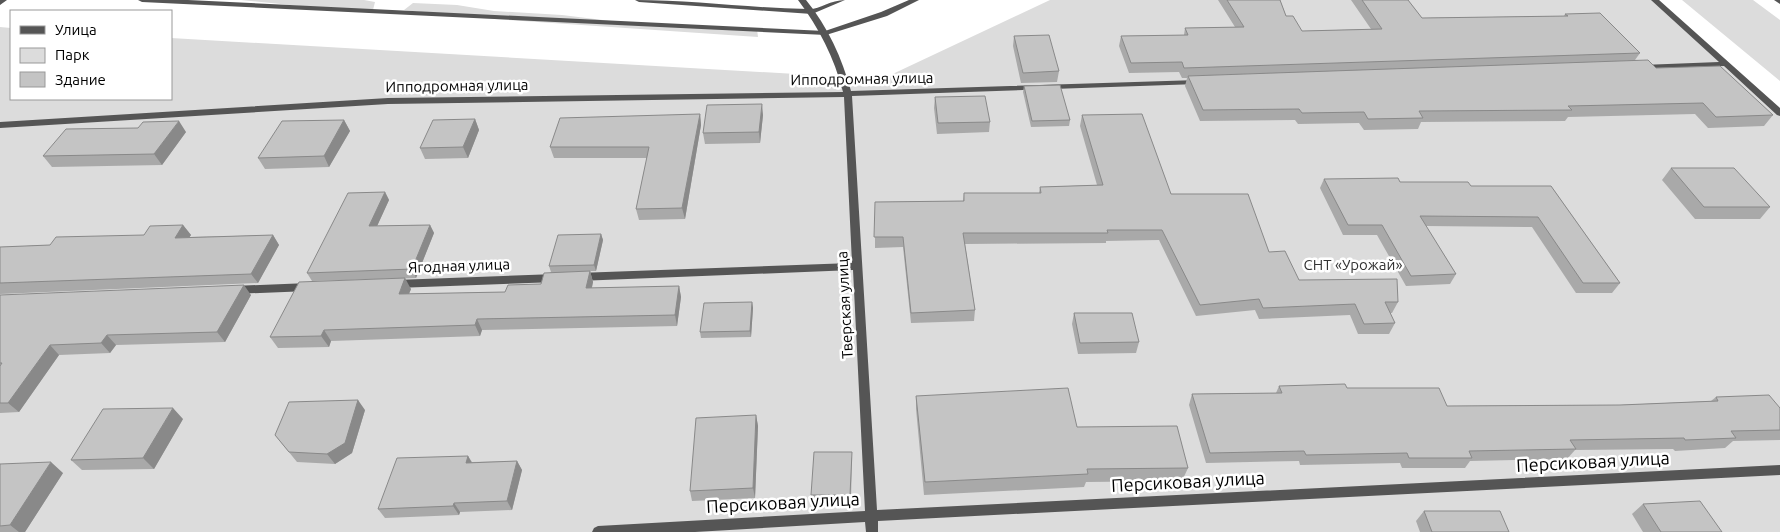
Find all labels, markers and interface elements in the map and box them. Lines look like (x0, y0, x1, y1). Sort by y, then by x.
legend (10, 10, 172, 100)
text: Улица (55, 21, 97, 38)
text: Парк (55, 46, 90, 63)
street label: Ипподромная улица (790, 69, 934, 88)
text: Здание (55, 71, 106, 88)
street label: Ипподромная улица (385, 76, 529, 95)
street label: Тверская улица (833, 251, 856, 359)
street label: Ягодная улица (408, 255, 510, 276)
park label: СНТ «Урожай» (1304, 256, 1402, 273)
street label: Персиковая улица (1516, 447, 1670, 475)
street label: Персиковая улица (1111, 467, 1265, 495)
street label: Персиковая улица (706, 488, 860, 516)

